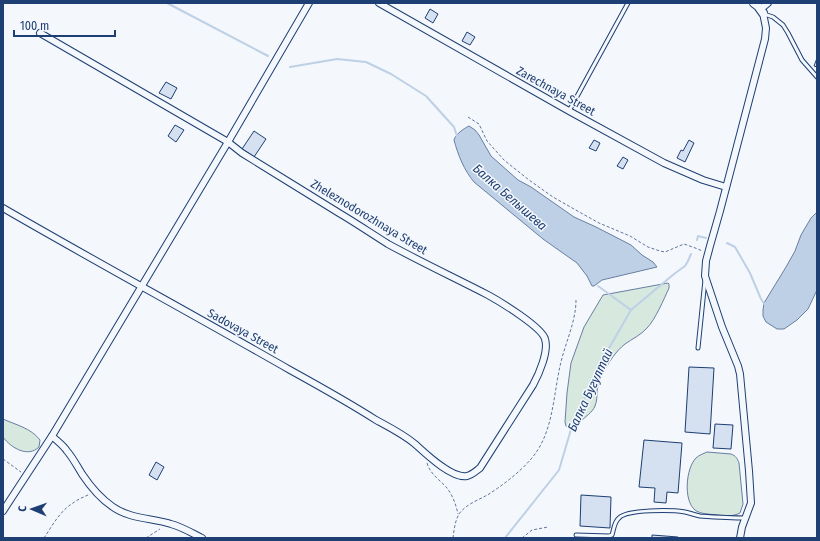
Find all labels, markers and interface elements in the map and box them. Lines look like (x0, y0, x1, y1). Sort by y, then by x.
scale bar (14, 12, 115, 38)
text: 100 m (20, 19, 49, 33)
street label: Zarechnaya Street (514, 64, 598, 118)
water label: Балка Белышева (470, 161, 550, 233)
street label: Zheleznodorozhnaya Street (308, 177, 430, 257)
street label: Sadovaya Street (205, 306, 281, 356)
water label: Балка Бугултай (564, 346, 616, 434)
north arrow (12, 489, 52, 529)
text: С (16, 505, 29, 512)

